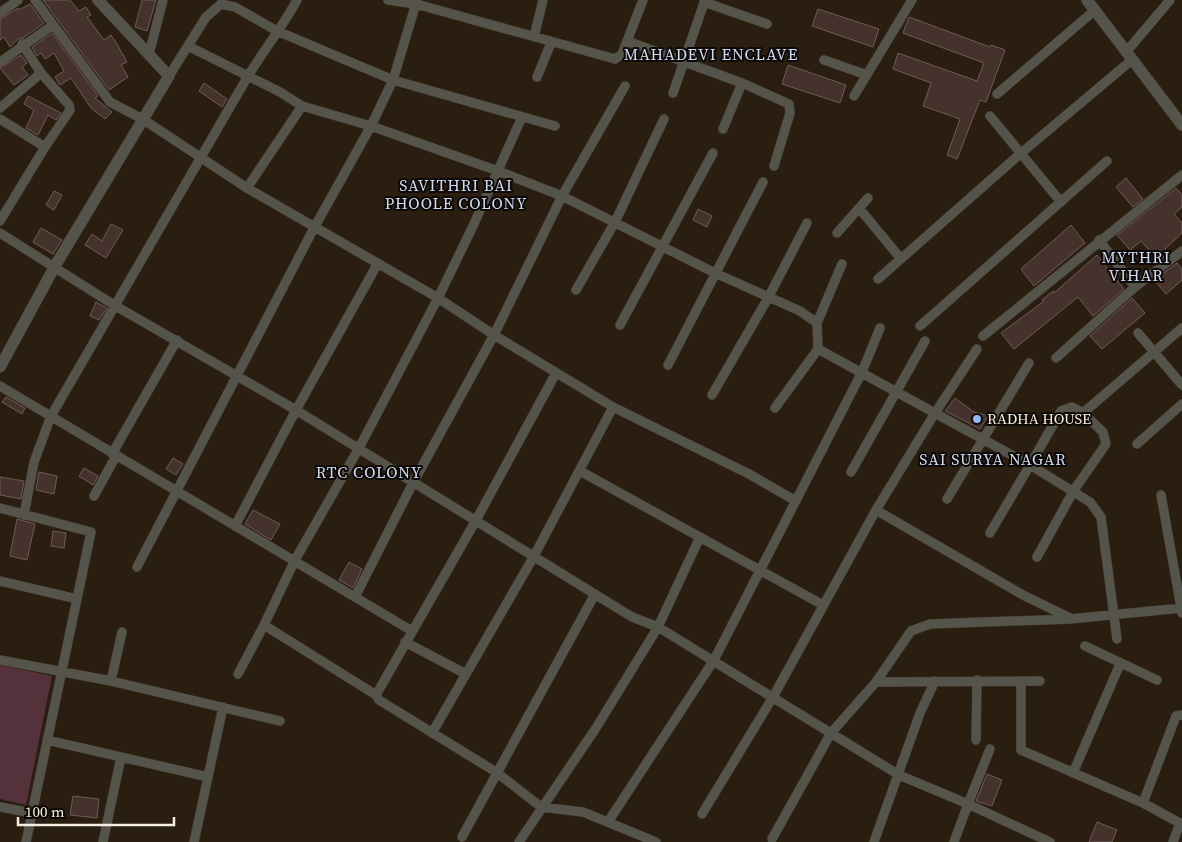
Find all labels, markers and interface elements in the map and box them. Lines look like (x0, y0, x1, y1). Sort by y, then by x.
district label: MAHADEVI ENCLAVE (624, 43, 798, 65)
district label: SAVITHRI BAI PHOOLE COLONY (385, 174, 527, 214)
district label: MYTHRI VIHAR (1101, 246, 1171, 286)
place label: RADHA HOUSE (987, 408, 1091, 429)
marker: RADHA HOUSE (971, 413, 983, 425)
district label: SAI SURYA NAGAR (919, 448, 1067, 470)
district label: RTC COLONY (316, 461, 422, 483)
scale bar (18, 794, 174, 826)
text: 100 m (25, 801, 65, 822)

